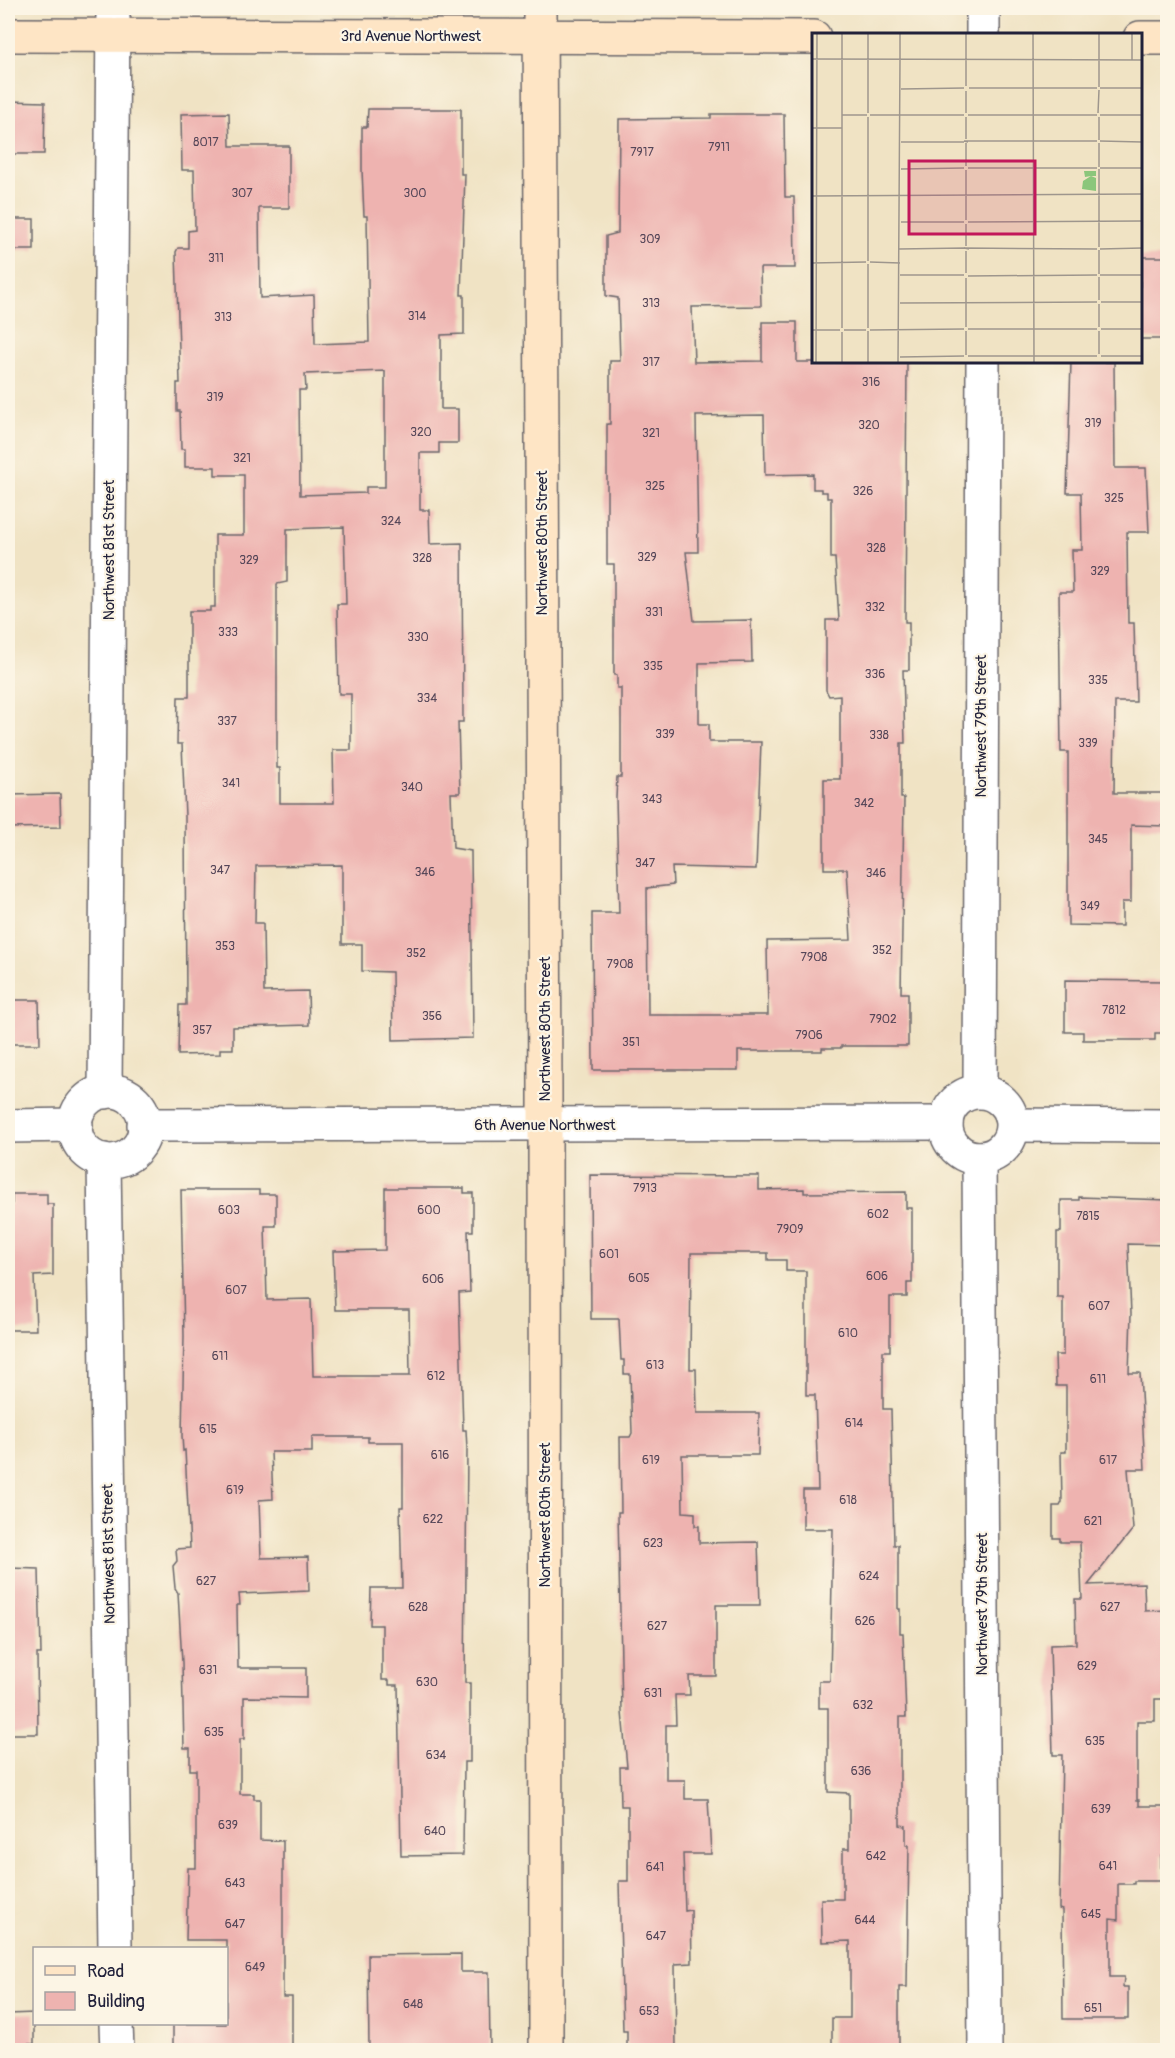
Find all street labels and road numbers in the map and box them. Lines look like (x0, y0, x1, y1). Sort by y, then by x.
street label: 3rd Avenue Northwest (341, 27, 482, 46)
street label: Northwest 80th Street (533, 470, 552, 615)
street label: Northwest 81st Street (100, 479, 119, 620)
street label: Northwest 79th Street (972, 654, 991, 797)
street label: Northwest 80th Street (536, 956, 555, 1101)
street label: 6th Avenue Northwest (474, 1116, 617, 1135)
street label: Northwest 80th Street (536, 1442, 555, 1587)
street label: Northwest 81st Street (98, 1483, 120, 1624)
street label: Northwest 79th Street (973, 1532, 992, 1675)

